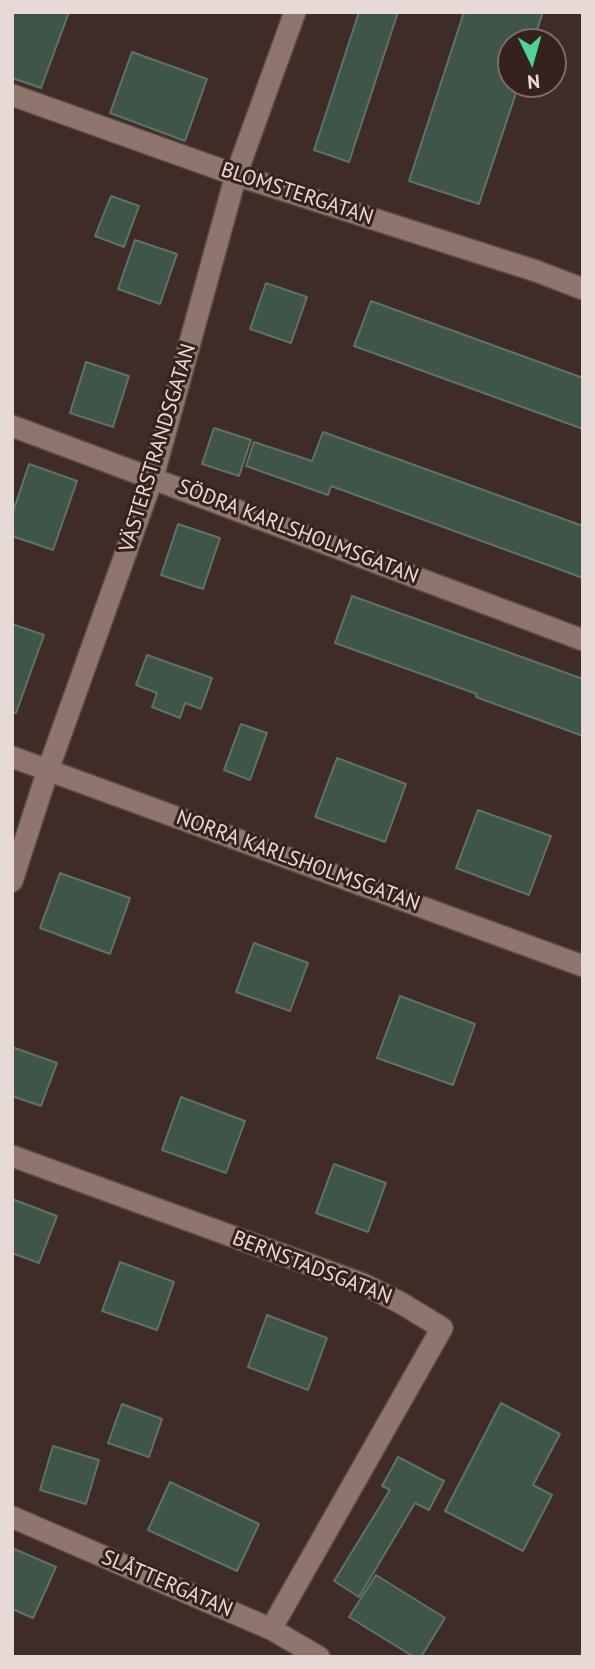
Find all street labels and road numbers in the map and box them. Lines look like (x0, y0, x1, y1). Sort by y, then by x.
street label: BLOMSTERGATAN (218, 157, 376, 231)
street label: VÄSTERSTRANDSGATAN (114, 341, 202, 555)
street label: SÖDRA KARLSHOLMSGATAN (174, 474, 422, 590)
street label: NORRA KARLSHOLMSGATAN (173, 805, 423, 917)
street label: BERNSTADSGATAN (229, 1226, 395, 1310)
street label: SLÅTTERGATAN (98, 1545, 236, 1623)

